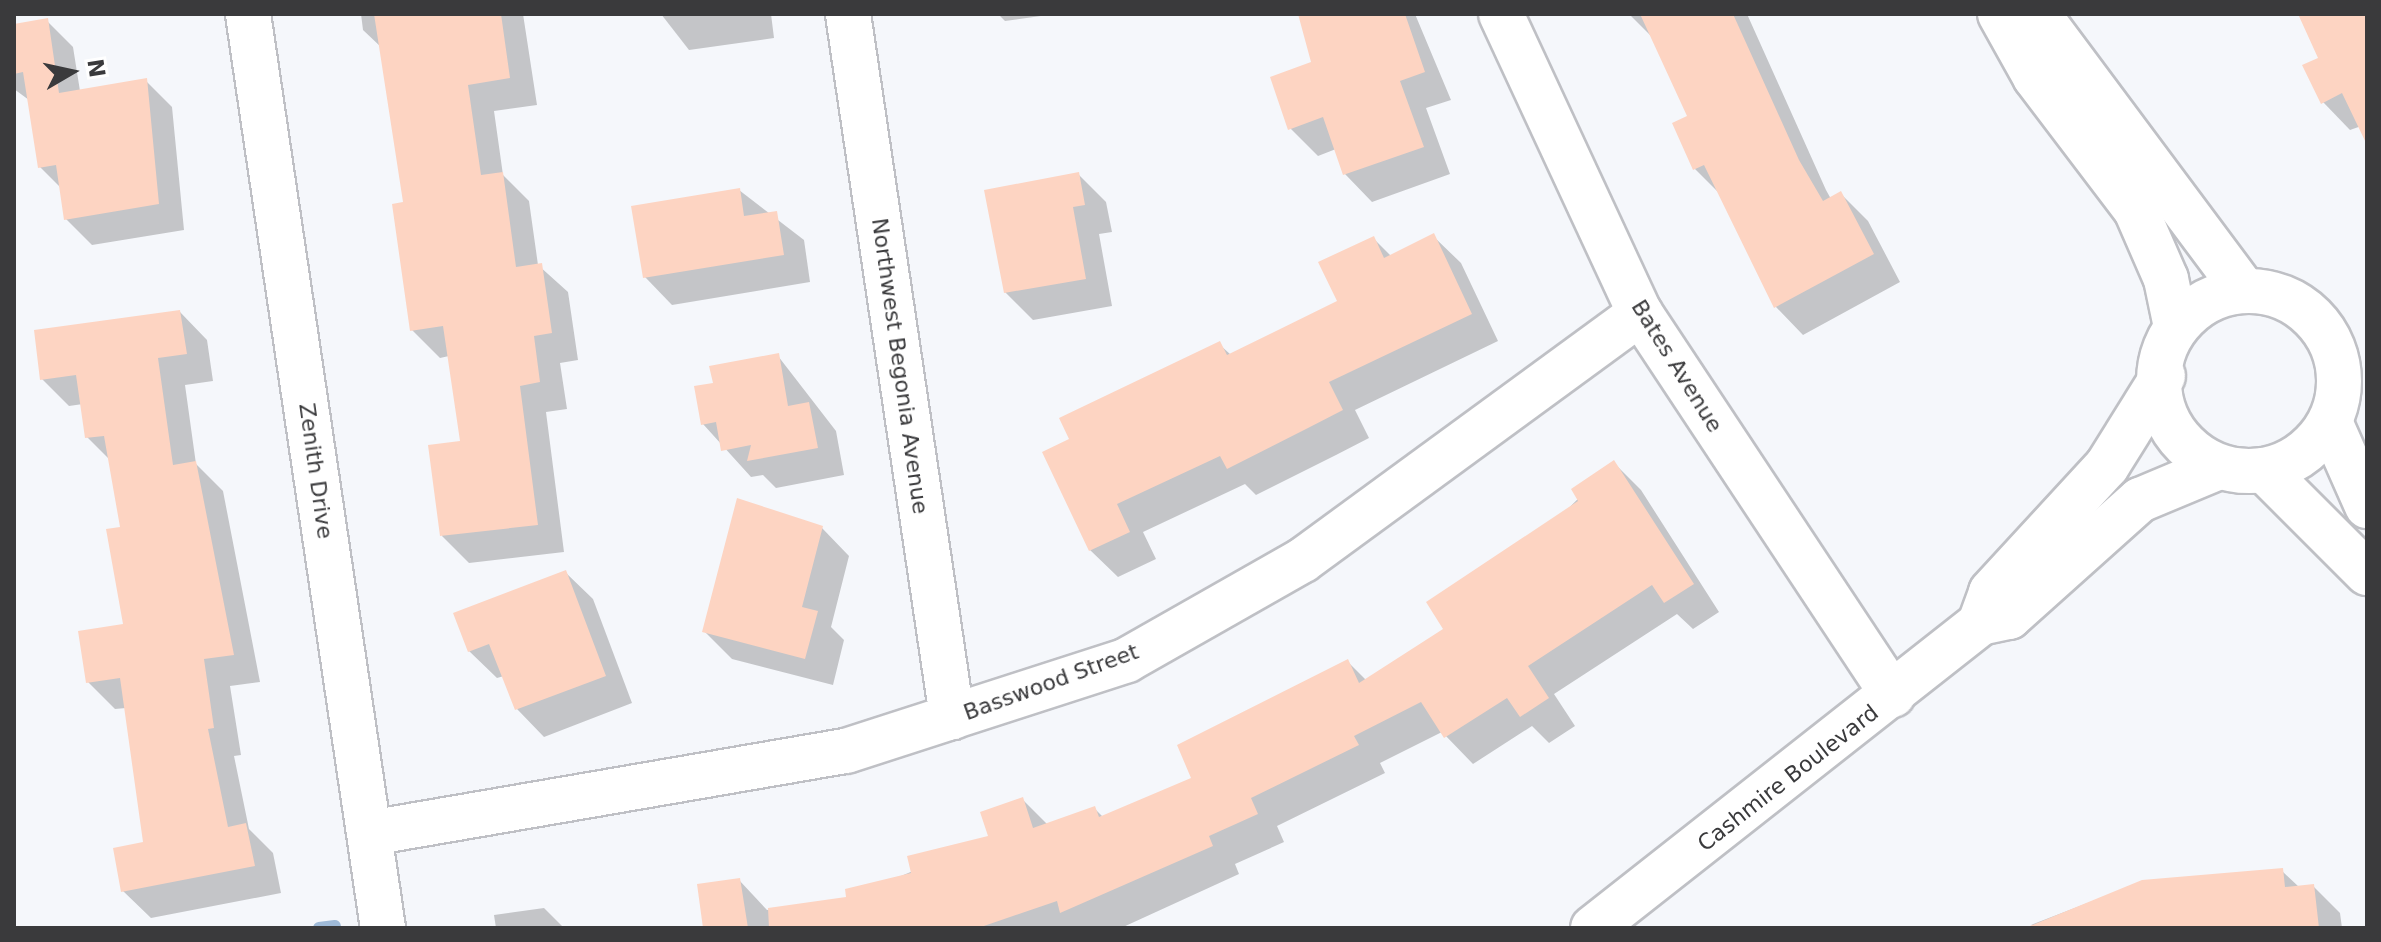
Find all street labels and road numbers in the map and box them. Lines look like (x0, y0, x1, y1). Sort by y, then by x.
street label: Northwest Begonia Avenue (866, 216, 934, 516)
street label: Bates Avenue (1626, 295, 1728, 437)
street label: Zenith Drive (293, 401, 339, 541)
street label: Basswood Street (960, 638, 1142, 726)
street label: Cashmire Boulevard (1692, 699, 1884, 857)

